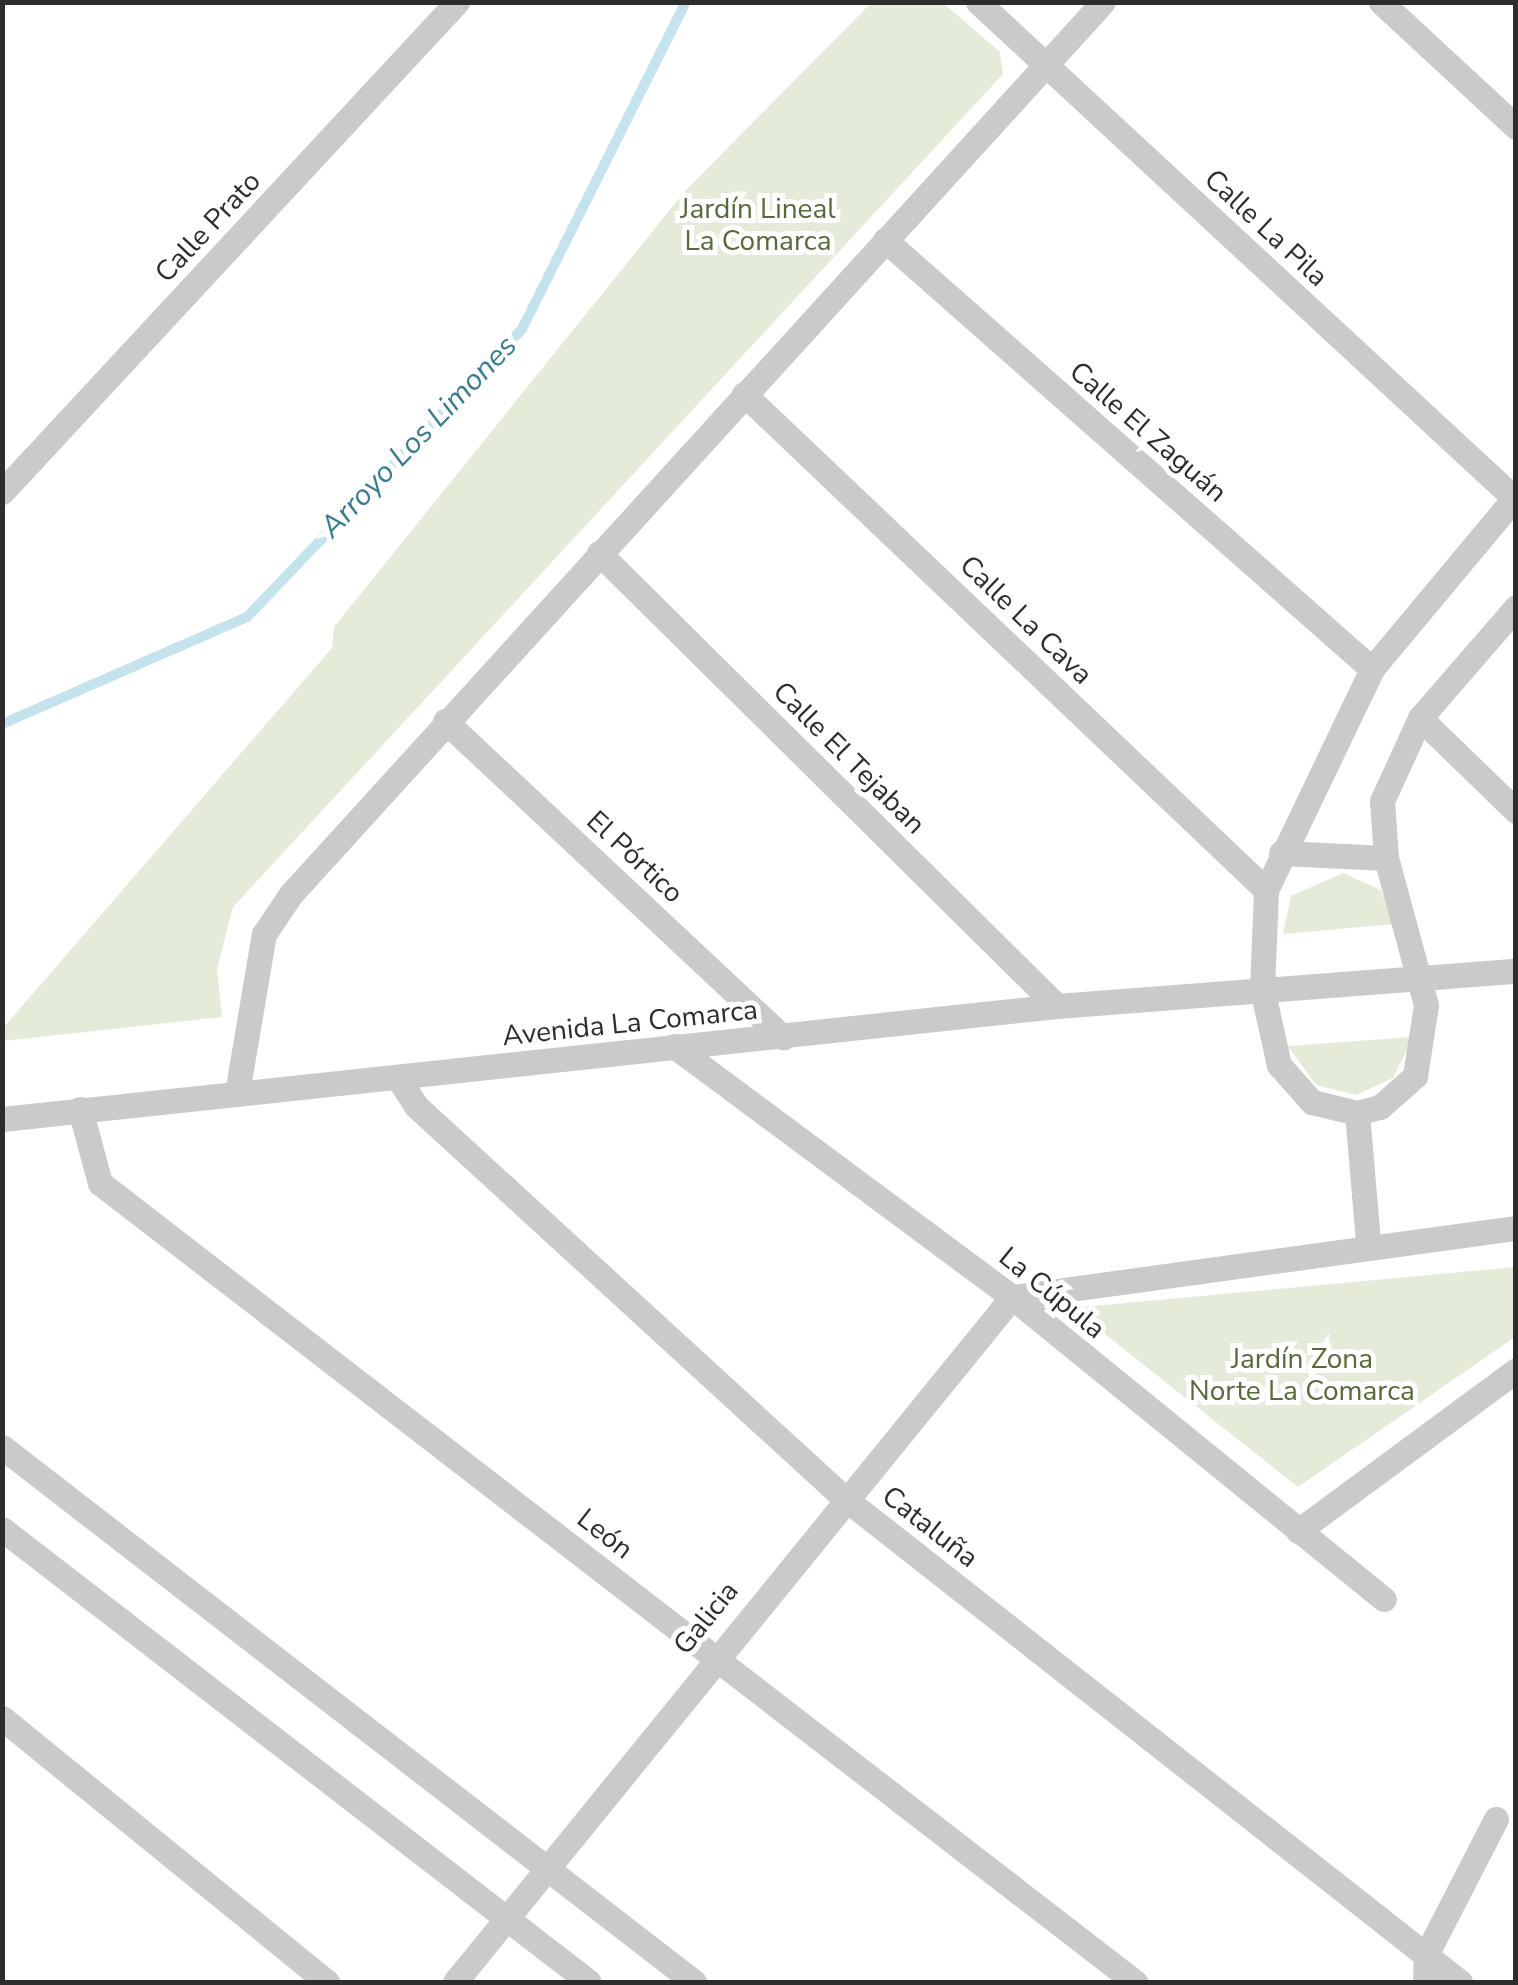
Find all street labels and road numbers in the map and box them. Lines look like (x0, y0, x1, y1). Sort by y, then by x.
street label: Calle La Pila (1197, 162, 1335, 294)
street label: Calle Prato (148, 165, 268, 289)
street label: Calle El Zaguán (1062, 355, 1234, 509)
street label: Calle La Cava (953, 549, 1099, 691)
street label: Calle El Tejaban (766, 675, 932, 841)
street label: El Pórtico (580, 804, 690, 910)
street label: Avenida La Comarca (501, 993, 759, 1053)
street label: La Cúpula (992, 1240, 1112, 1346)
street label: Cataluña (875, 1479, 985, 1575)
street label: León (570, 1502, 640, 1566)
street label: Galicia (666, 1575, 746, 1661)

